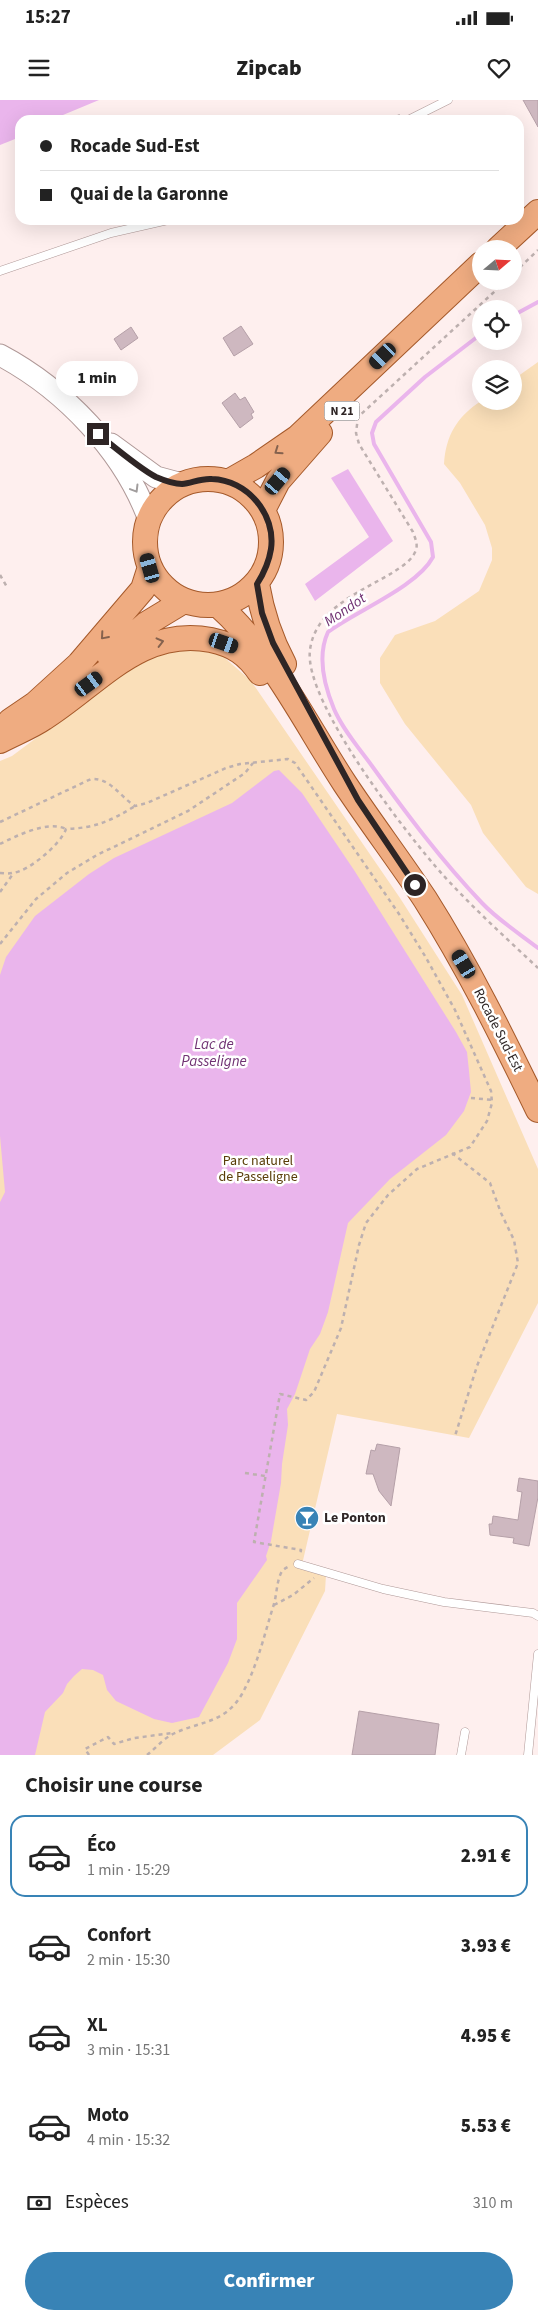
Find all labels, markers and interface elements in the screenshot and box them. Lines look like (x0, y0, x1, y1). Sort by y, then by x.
text: 15:27 (25, 4, 71, 31)
text: Zipcab (236, 52, 302, 84)
icon: menu (25, 54, 53, 82)
icon: heart (485, 54, 513, 82)
text: Rocade Sud-Est (70, 133, 200, 160)
text: Quai de la Garonne (70, 181, 228, 208)
north arrow (472, 240, 522, 290)
map controls (472, 240, 522, 410)
button: locate (472, 300, 522, 350)
car (366, 340, 399, 372)
button: layers (472, 360, 522, 410)
callout: 1 min (57, 362, 139, 396)
text: 1 min (77, 367, 117, 389)
road number: N 21 (324, 402, 360, 421)
route end (87, 423, 109, 445)
one-way arrow (274, 445, 284, 454)
car (262, 465, 293, 497)
one-way arrow (129, 483, 139, 492)
car (138, 552, 161, 584)
water label: Mondot (320, 588, 371, 632)
one-way arrow (101, 630, 110, 639)
car (207, 631, 240, 655)
one-way arrow (155, 637, 164, 648)
car (72, 669, 105, 699)
route start (404, 874, 426, 896)
car (449, 947, 478, 981)
street label: Rocade Sud-Est (468, 985, 528, 1075)
water label: Lac de Passeligne (181, 1034, 247, 1072)
park label: Parc naturel de Passeligne (218, 1151, 298, 1187)
bar icon: Le Ponton (294, 1505, 320, 1531)
place label: Le Ponton (324, 1508, 386, 1528)
text: Choisir une course (25, 1769, 203, 1801)
text: Éco (87, 1832, 116, 1859)
icon: car (27, 1834, 72, 1879)
text: 2.91 € (461, 1843, 511, 1870)
text: 1 min · 15:29 (87, 1859, 170, 1881)
text: Confort (87, 1922, 151, 1949)
icon: car (27, 1924, 72, 1969)
text: 3.93 € (461, 1933, 511, 1960)
text: 2 min · 15:30 (87, 1949, 170, 1971)
text: XL (87, 2012, 108, 2039)
icon: car (27, 2014, 72, 2059)
text: 4.95 € (461, 2023, 511, 2050)
text: 3 min · 15:31 (87, 2039, 170, 2061)
text: Moto (87, 2102, 129, 2129)
icon: car (27, 2104, 72, 2149)
text: 5.53 € (461, 2113, 511, 2140)
text: 4 min · 15:32 (87, 2129, 170, 2151)
icon: cash (25, 2189, 53, 2217)
text: Espèces (65, 2189, 129, 2216)
text: 310 m (473, 2192, 513, 2214)
button: Confirmer (25, 2252, 513, 2310)

